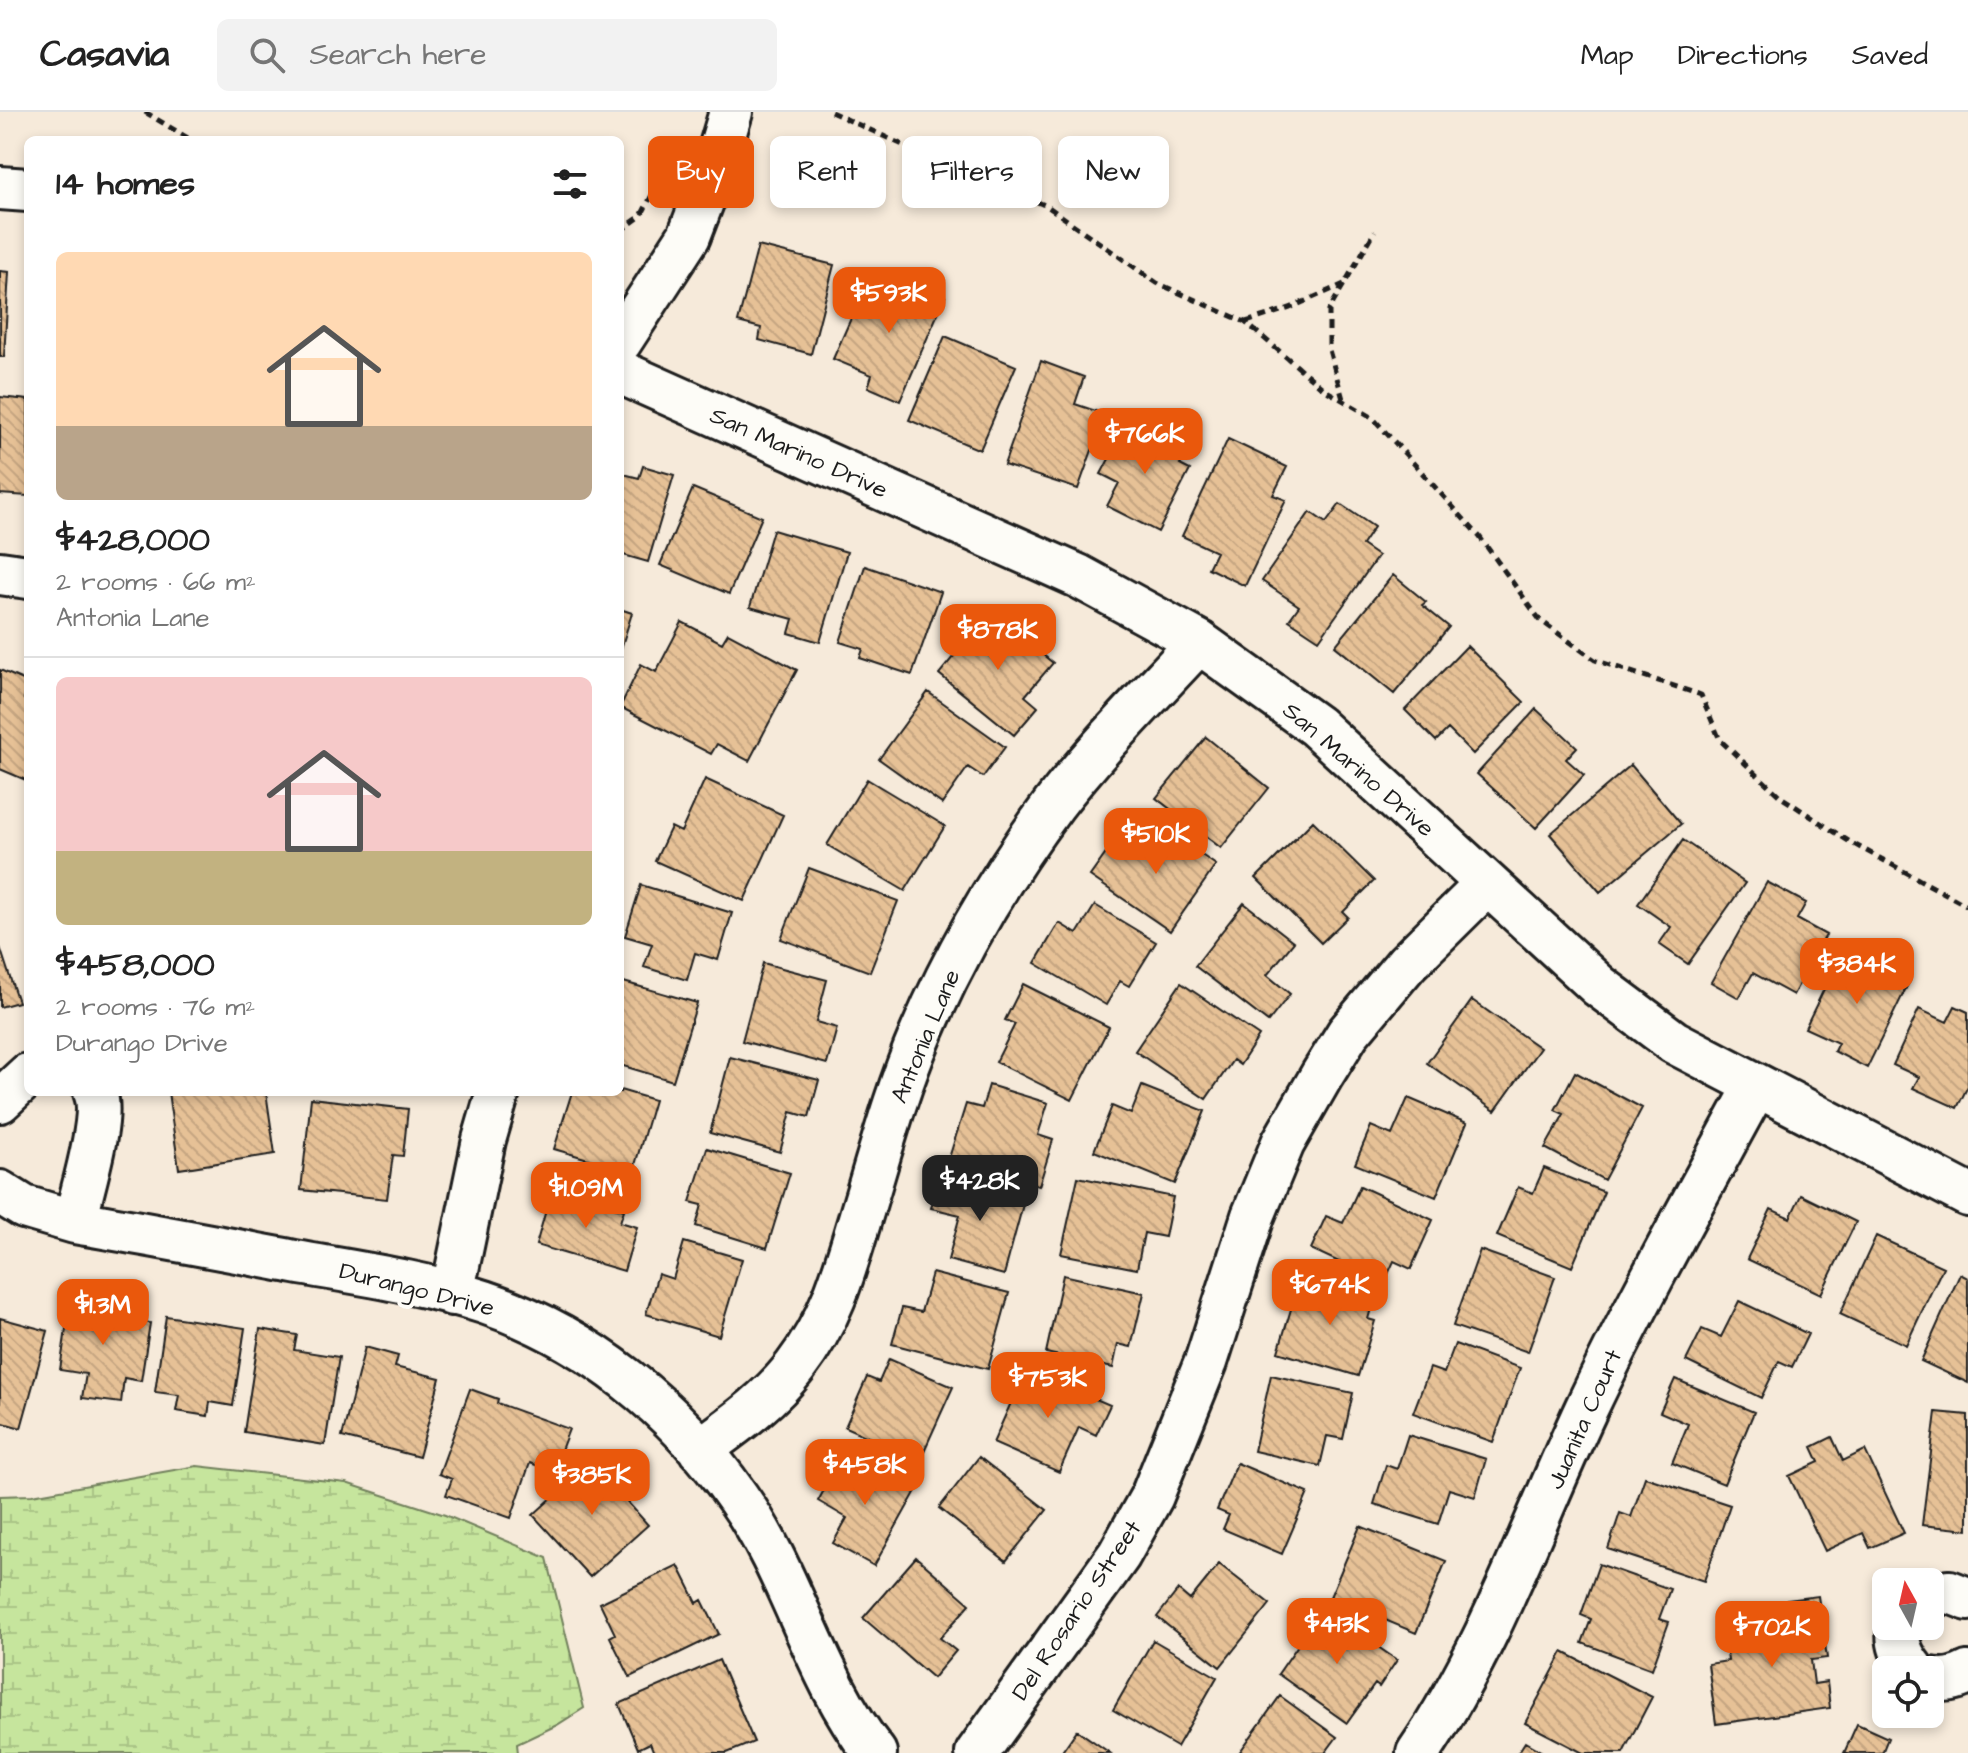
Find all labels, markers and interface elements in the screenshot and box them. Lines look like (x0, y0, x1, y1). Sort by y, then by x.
search box (217, 19, 777, 91)
text: Casavia (40, 29, 169, 81)
icon: search (245, 33, 289, 77)
text: Search here (309, 34, 486, 76)
text: Map (1581, 36, 1634, 75)
text: Directions (1678, 36, 1808, 75)
text: Saved (1852, 36, 1928, 75)
chip: Buy (648, 136, 754, 208)
chip: Rent (770, 136, 886, 208)
chip: Filters (902, 136, 1042, 208)
chip: New (1058, 136, 1169, 208)
text: 14 homes (56, 160, 195, 208)
icon: filters (548, 162, 592, 206)
pin: $593K (833, 267, 945, 335)
text: $593K (851, 275, 927, 311)
icon: home (252, 304, 396, 448)
street label: San Marino Drive (704, 399, 893, 507)
pin: $766K (1089, 408, 1201, 476)
text: $766K (1106, 416, 1184, 452)
text: $428,000 (56, 516, 210, 564)
text: 2 rooms · 66 m² (56, 564, 256, 600)
text: Antonia Lane (56, 600, 210, 636)
pin: $878K (942, 604, 1054, 672)
text: $878K (958, 612, 1038, 648)
street label: San Marino Drive (1275, 694, 1442, 845)
icon: home (252, 729, 396, 873)
pin: $510K (1100, 808, 1212, 876)
text: $510K (1122, 816, 1190, 852)
pin: $384K (1801, 938, 1913, 1006)
text: $458,000 (56, 941, 215, 989)
text: $384K (1818, 946, 1896, 982)
street label: Antonia Lane (883, 964, 969, 1108)
text: 2 rooms · 76 m² (56, 989, 255, 1025)
text: Durango Drive (56, 1025, 228, 1061)
pin: $428K (924, 1155, 1036, 1223)
pin: $1.09M (521, 1162, 651, 1230)
text: $428K (940, 1163, 1020, 1199)
text: $1.09M (549, 1170, 623, 1206)
street label: Durango Drive (335, 1254, 498, 1327)
pin: $674K (1274, 1259, 1386, 1327)
text: $674K (1290, 1267, 1370, 1303)
pin: $1.3M (47, 1279, 159, 1347)
text: $1.3M (75, 1287, 131, 1323)
street label: Juanita Court (1539, 1344, 1631, 1495)
pin: $753K (992, 1352, 1104, 1420)
text: $753K (1009, 1360, 1087, 1396)
pin: $458K (809, 1439, 921, 1507)
text: $458K (823, 1447, 907, 1483)
pin: $385K (536, 1449, 648, 1517)
text: $385K (553, 1457, 631, 1493)
street label: Del Rosario Street (1004, 1513, 1150, 1707)
north arrow (1872, 1568, 1944, 1640)
map controls (1872, 1568, 1944, 1728)
pin: $413K (1281, 1598, 1393, 1666)
pin: $702K (1716, 1601, 1828, 1669)
text: $413K (1305, 1606, 1369, 1642)
text: $702K (1733, 1609, 1811, 1645)
button: locate (1872, 1656, 1944, 1728)

